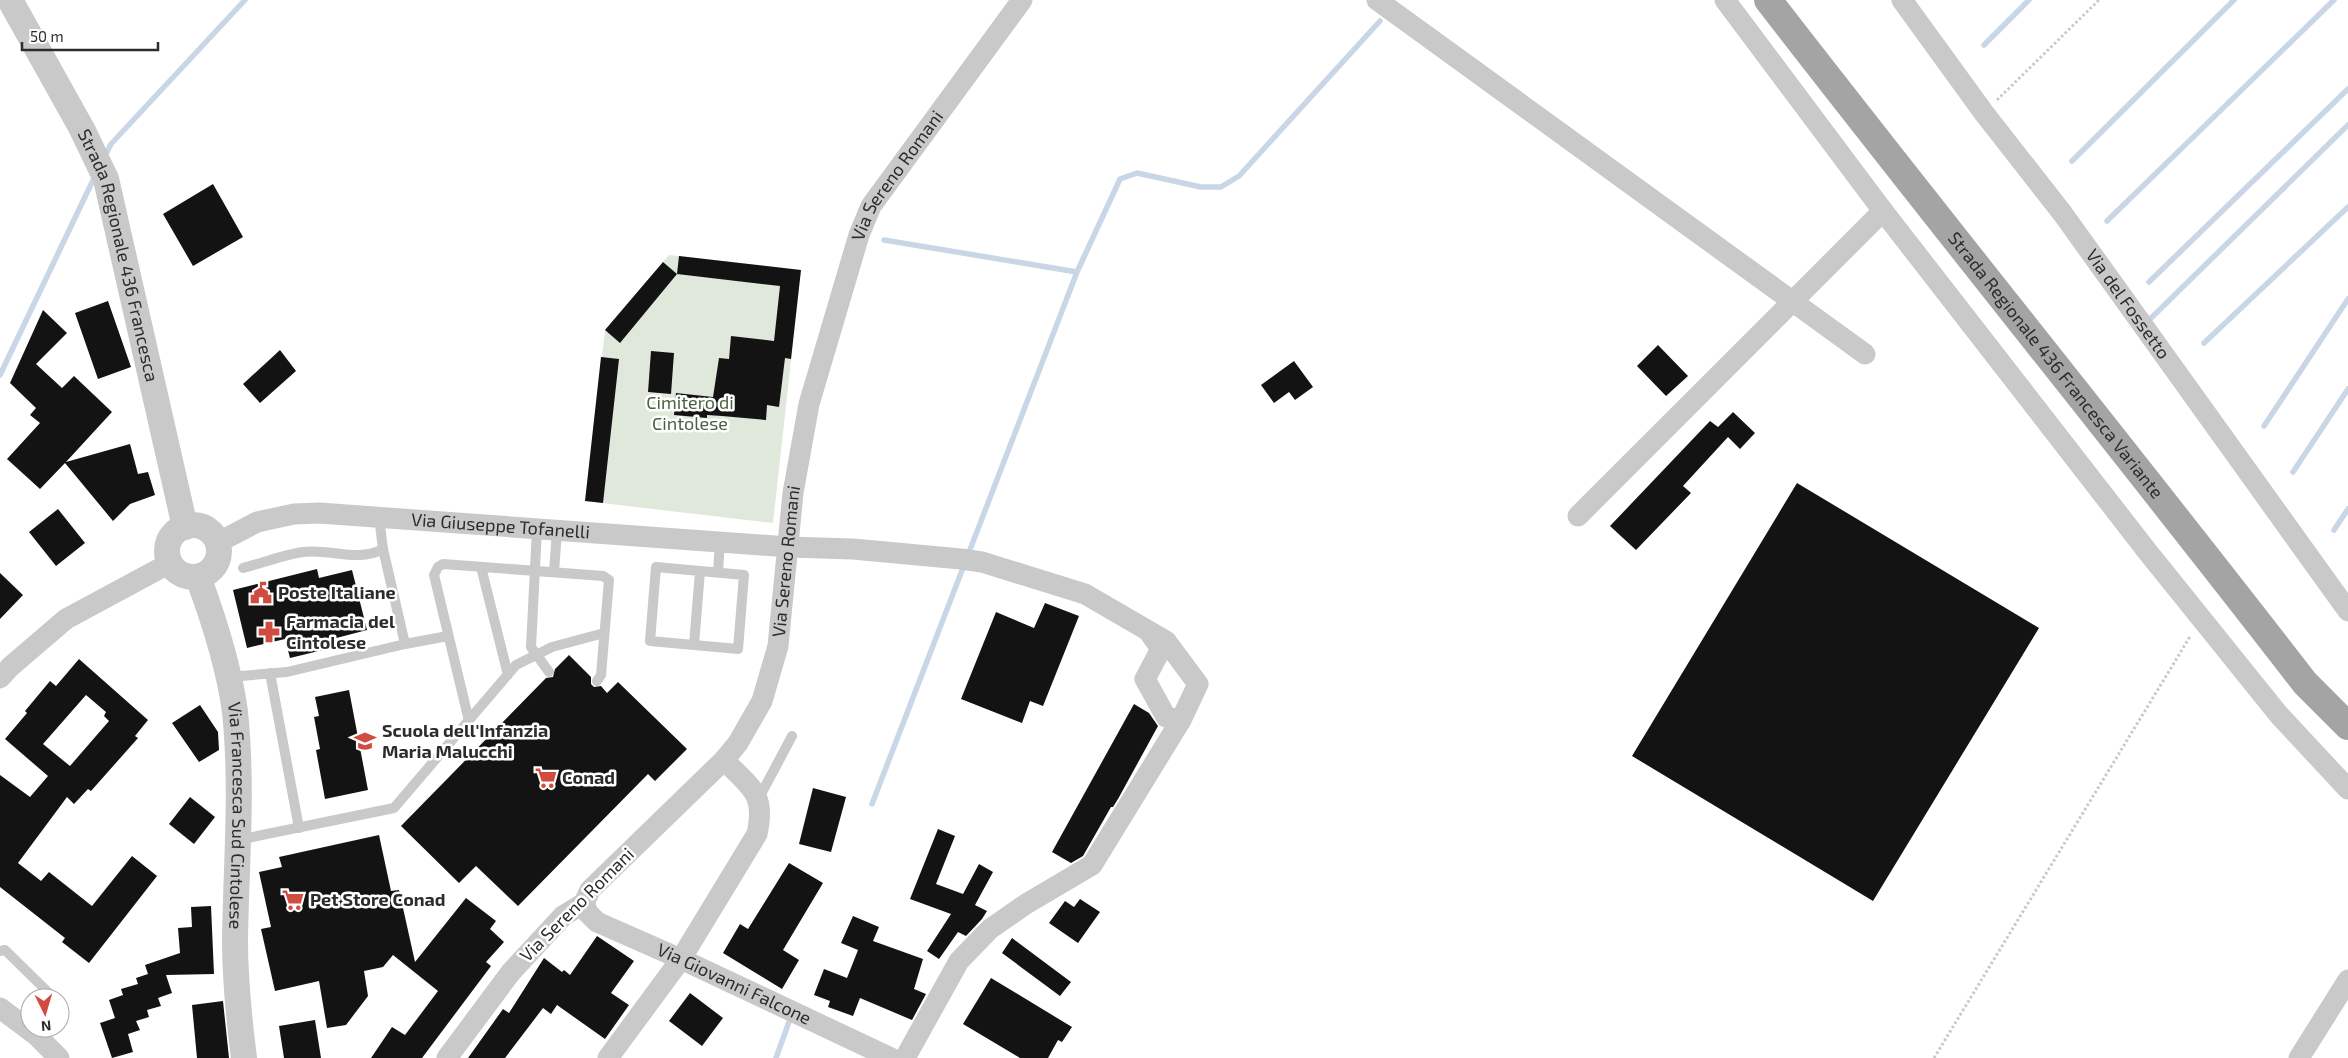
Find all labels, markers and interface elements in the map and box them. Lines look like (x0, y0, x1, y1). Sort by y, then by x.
scale bar (22, 20, 159, 52)
text: 50 m (30, 27, 64, 45)
street label: Via Sereno Romani (846, 106, 947, 243)
street label: Strada Regionale 436 Francesca (74, 125, 164, 384)
street label: Strada Regionale 436 Francesca Variante (1944, 227, 2169, 503)
street label: Via del Fossetto (2082, 245, 2175, 363)
park label: Cimitero di Cintolese (646, 391, 734, 434)
street label: Via Sereno Romani (767, 484, 804, 638)
street label: Via Giuseppe Tofanelli (410, 508, 591, 543)
public building icon: Poste Italiane (248, 580, 274, 606)
place label: Poste Italiane (278, 581, 396, 603)
place label: Farmacia del Cintolese (286, 610, 395, 653)
pharmacy icon: Farmacia del Cintolese (256, 619, 282, 645)
street label: Via Francesca Sud Cintolese (224, 700, 251, 930)
place label: Scuola dell'Infanzia Maria Malucchi (382, 719, 548, 762)
school or university icon: Scuola dell'Infanzia Maria Malucchi (352, 728, 378, 754)
supermarket icon: Conad (533, 765, 559, 791)
place label: Conad (562, 766, 615, 788)
street label: Via Sereno Romani (515, 843, 638, 966)
supermarket icon: Pet Store Conad (280, 887, 306, 913)
place label: Pet Store Conad (310, 888, 446, 910)
street label: Via Giovanni Falcone (654, 938, 815, 1029)
north arrow (20, 988, 70, 1038)
text: N (40, 1018, 52, 1035)

